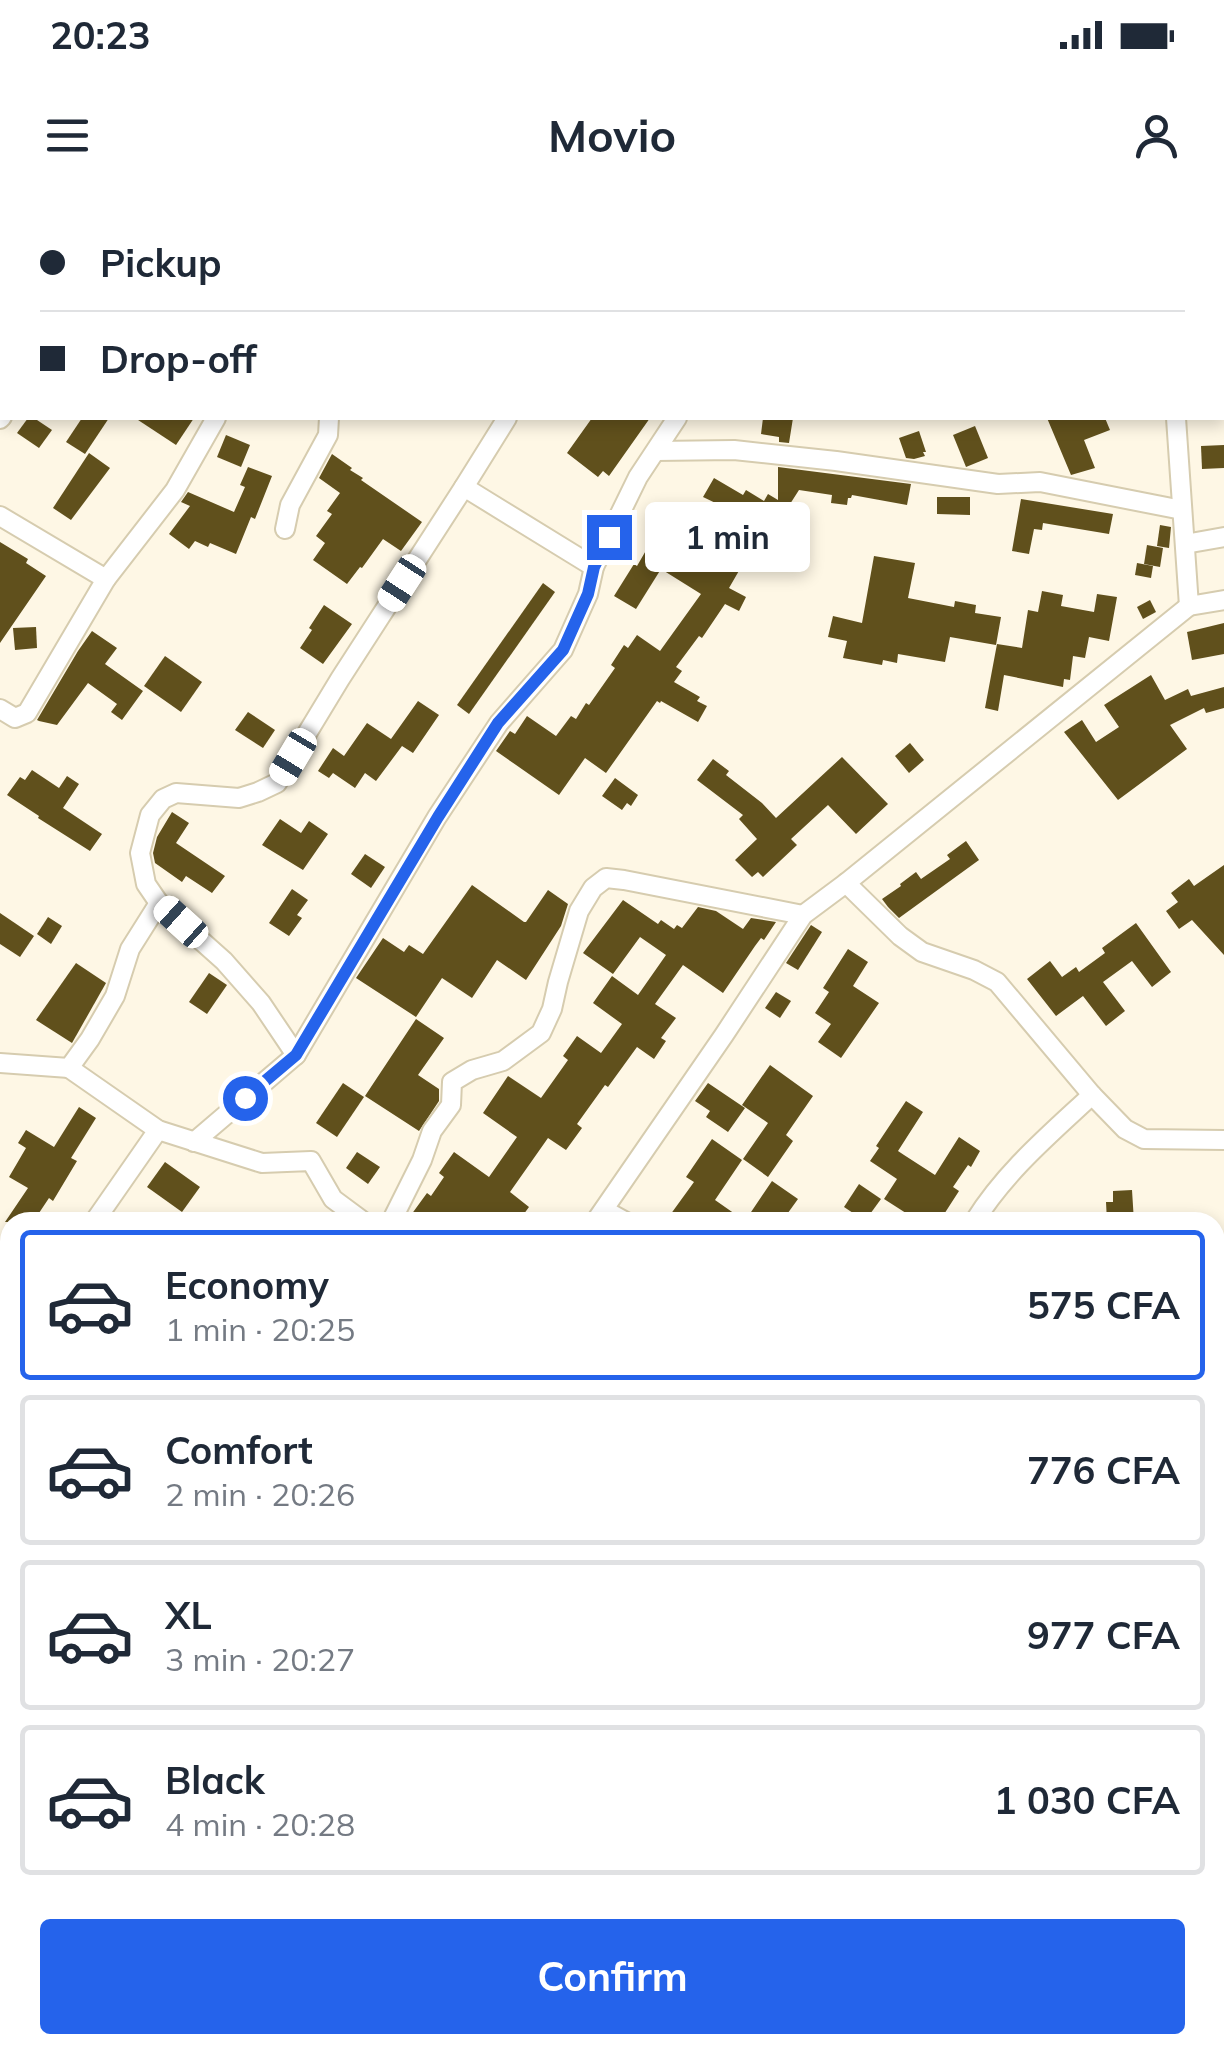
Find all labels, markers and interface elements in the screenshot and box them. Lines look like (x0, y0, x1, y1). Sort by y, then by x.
text: 20:23 (50, 11, 151, 59)
text: Movio (548, 107, 676, 163)
icon: menu (40, 108, 95, 163)
icon: person (1129, 108, 1184, 163)
text: Pickup (100, 239, 222, 287)
text: Drop-off (100, 335, 257, 383)
callout: 1 min (644, 502, 809, 572)
route end (587, 515, 632, 560)
text: 1 min (685, 517, 770, 557)
car (373, 550, 431, 616)
car (265, 724, 321, 790)
car (149, 891, 213, 953)
route start (223, 1076, 268, 1121)
icon: car (45, 1260, 135, 1350)
text: Economy (165, 1261, 329, 1309)
text: 575 CFA (1027, 1281, 1180, 1329)
text: 1 min · 20:25 (165, 1309, 355, 1349)
icon: car (45, 1425, 135, 1515)
text: Comfort (165, 1426, 313, 1474)
text: 776 CFA (1027, 1446, 1180, 1494)
text: 2 min · 20:26 (165, 1474, 355, 1514)
icon: car (45, 1590, 135, 1680)
text: XL (165, 1591, 212, 1639)
text: 977 CFA (1027, 1611, 1180, 1659)
text: 3 min · 20:27 (165, 1639, 355, 1679)
icon: car (45, 1755, 135, 1845)
text: Black (165, 1756, 265, 1804)
text: 1 030 CFA (994, 1776, 1180, 1824)
text: 4 min · 20:28 (165, 1804, 355, 1844)
button: Confirm (40, 1919, 1185, 2034)

